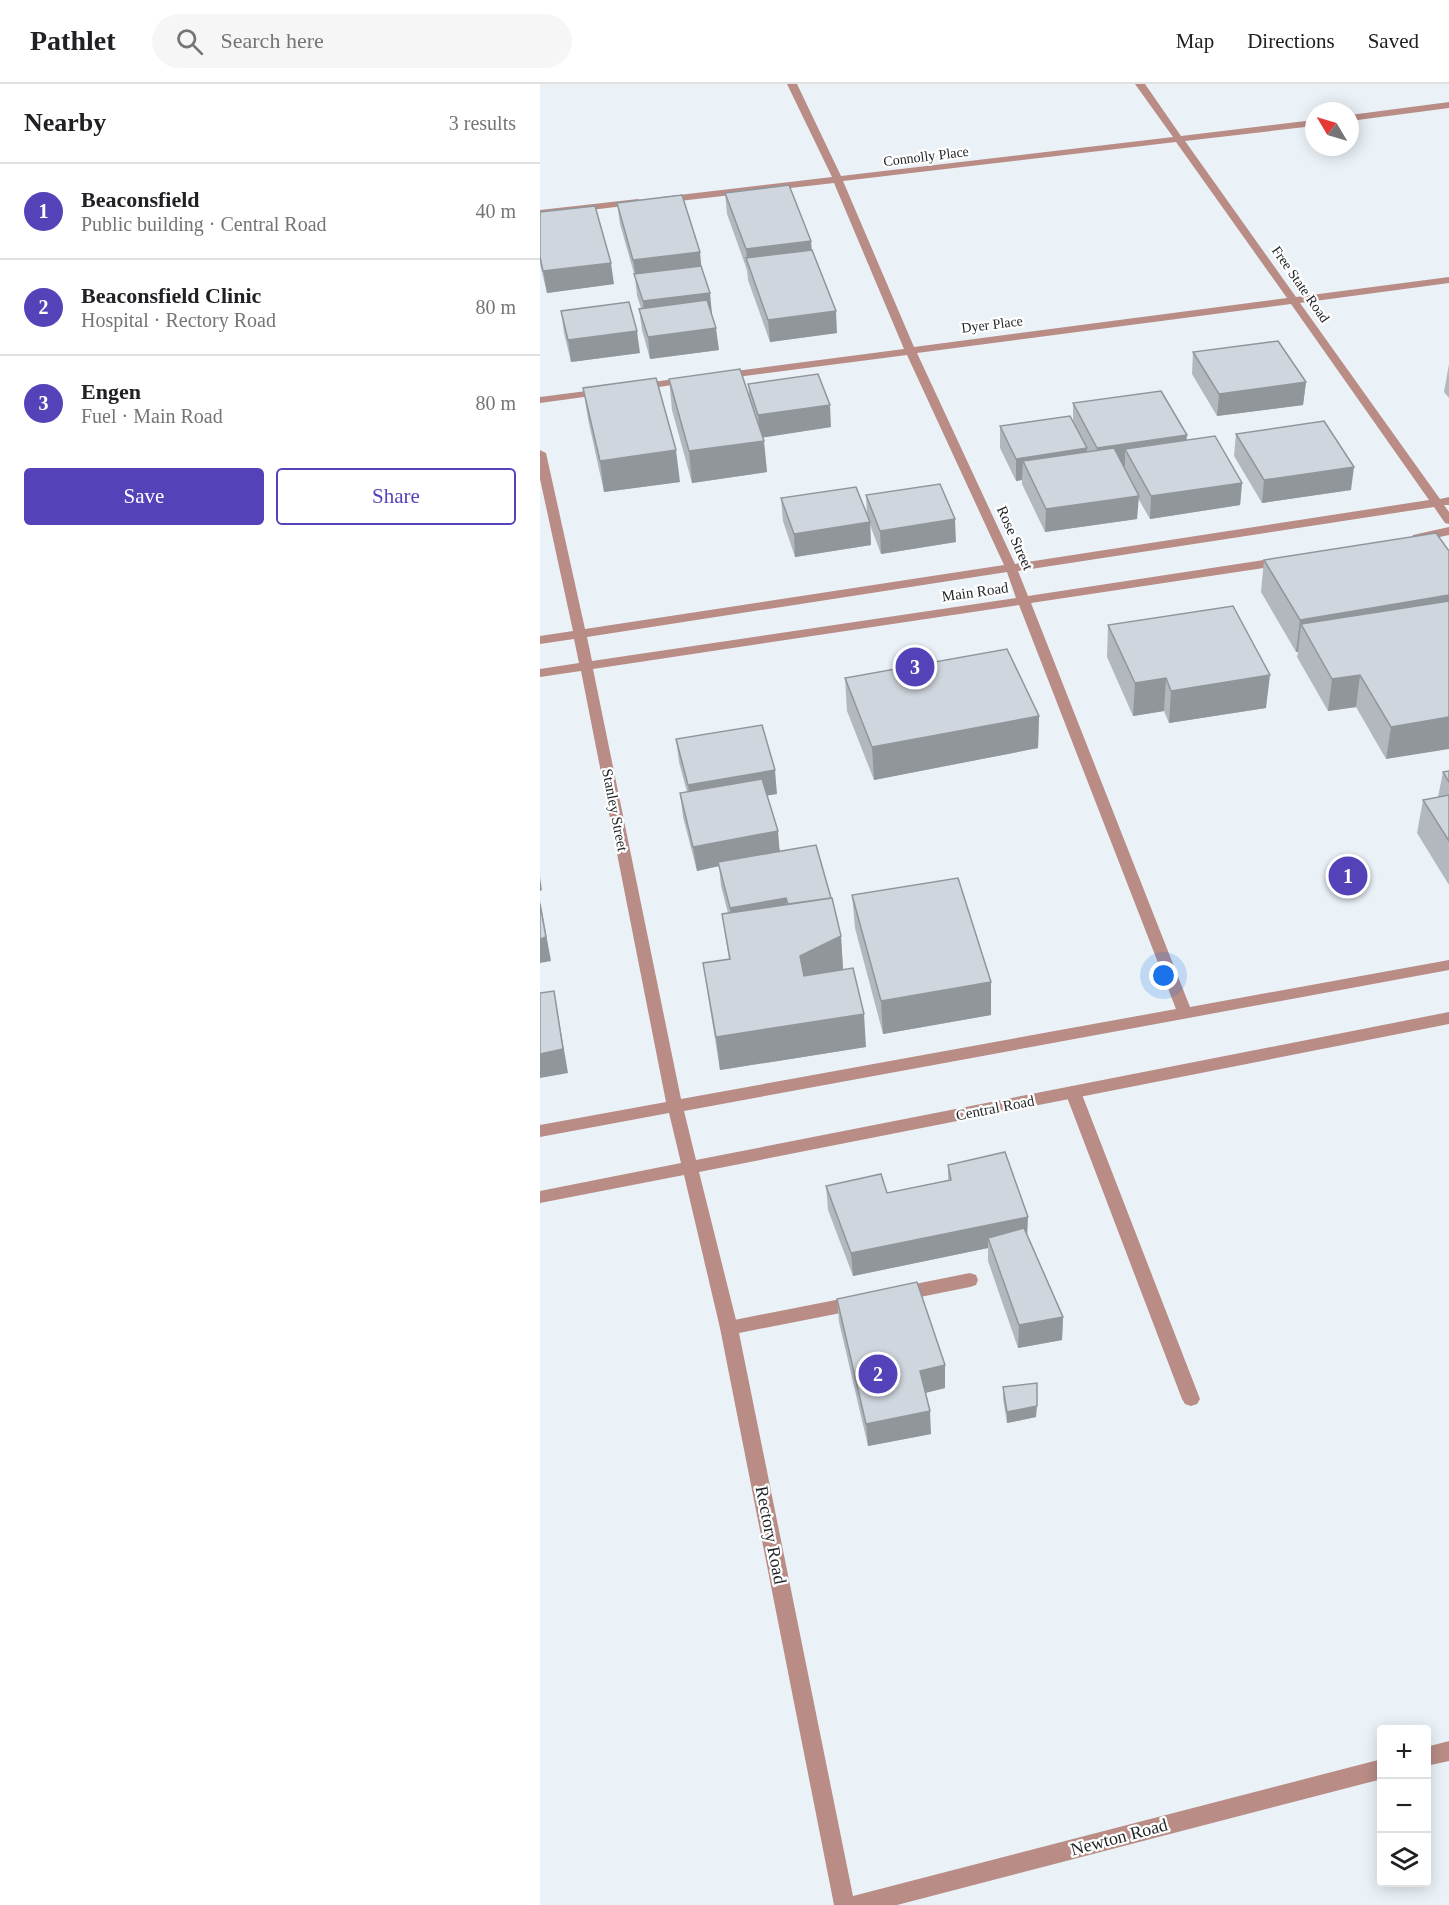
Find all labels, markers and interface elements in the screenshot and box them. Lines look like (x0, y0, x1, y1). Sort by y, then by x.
search box (152, 14, 572, 68)
text: Pathlet (30, 25, 116, 56)
icon: search (173, 25, 206, 58)
text: Search here (221, 28, 324, 53)
text: Map (1176, 29, 1214, 53)
text: Directions (1247, 29, 1335, 53)
text: Saved (1368, 29, 1419, 53)
north arrow (1305, 102, 1359, 156)
text: Nearby (24, 108, 106, 137)
text: 3 results (449, 112, 516, 134)
street label: Connolly Place (882, 144, 970, 169)
text: Beaconsfield (81, 187, 200, 212)
text: 1 (39, 200, 49, 222)
text: 40 m (475, 200, 516, 222)
text: Public building · Central Road (81, 213, 327, 235)
street label: Free State Road (1269, 243, 1332, 325)
text: Beaconsfield Clinic (81, 283, 261, 308)
text: 2 (39, 296, 49, 318)
text: 80 m (475, 296, 516, 318)
text: Hospital · Rectory Road (81, 309, 276, 331)
street label: Dyer Place (960, 313, 1024, 336)
text: Engen (81, 379, 141, 404)
text: 3 (39, 392, 49, 414)
text: 80 m (475, 392, 516, 414)
text: Fuel · Main Road (81, 405, 223, 427)
button: Save (24, 468, 264, 525)
button: Share (276, 468, 516, 525)
street label: Rose Street (994, 503, 1037, 573)
street label: Main Road (941, 579, 1010, 605)
pin: 3 (896, 644, 934, 690)
street label: Stanley Street (599, 767, 631, 853)
pin: 1 (1328, 854, 1368, 898)
your location (1149, 961, 1178, 990)
street label: Central Road (954, 1092, 1036, 1123)
pin: 2 (858, 1352, 898, 1396)
street label: Rectory Road (752, 1484, 790, 1586)
map controls (1377, 1725, 1431, 1887)
button: + (1377, 1725, 1431, 1779)
button: − (1377, 1779, 1431, 1833)
street label: Newton Road (1068, 1814, 1170, 1860)
button: layers (1377, 1833, 1431, 1887)

